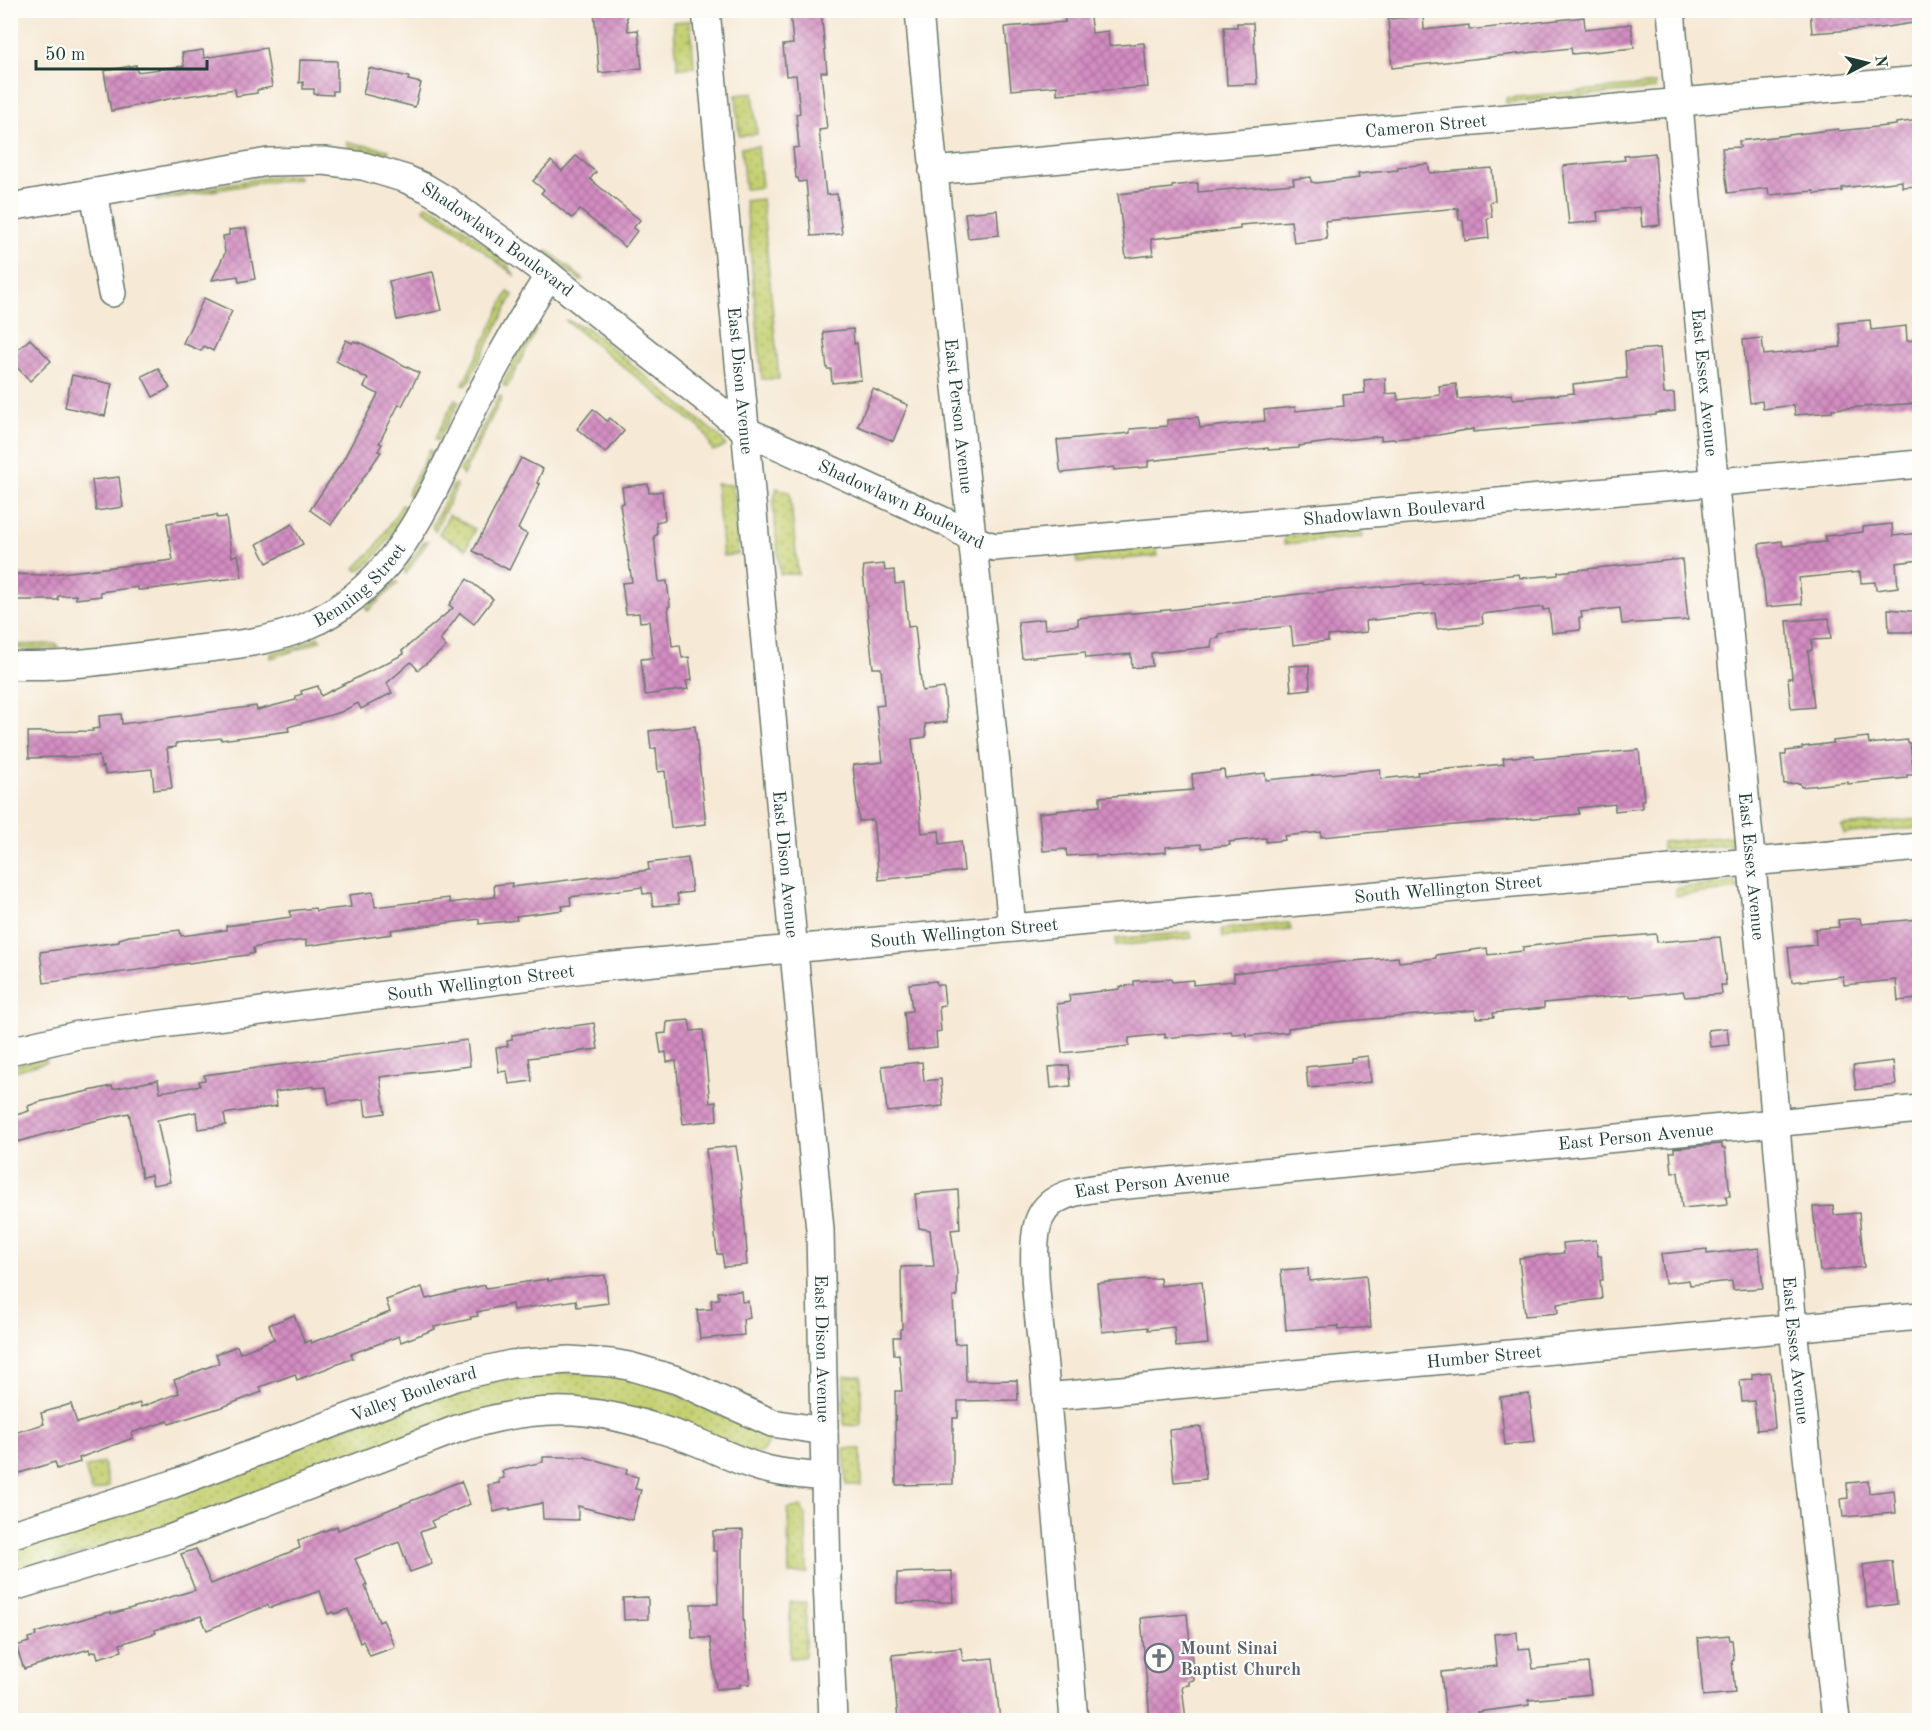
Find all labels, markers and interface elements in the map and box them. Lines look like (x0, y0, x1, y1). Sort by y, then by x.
scale bar (36, 33, 207, 71)
north arrow (1837, 33, 1897, 93)
text: 50 m (45, 46, 85, 64)
text: N (1871, 54, 1889, 69)
street label: Cameron Street (1364, 112, 1488, 141)
street label: Shadowlawn Boulevard (418, 179, 576, 301)
street label: East Dison Avenue (724, 306, 755, 455)
street label: East Essex Avenue (1688, 308, 1720, 457)
street label: East Person Avenue (941, 338, 975, 495)
street label: Shadowlawn Boulevard (815, 457, 986, 553)
street label: Shadowlawn Boulevard (1302, 495, 1486, 529)
street label: Benning Street (311, 541, 410, 631)
street label: East Dison Avenue (769, 790, 801, 939)
street label: East Essex Avenue (1735, 792, 1767, 941)
street label: South Wellington Street (1354, 872, 1543, 907)
street label: South Wellington Street (870, 916, 1059, 952)
street label: South Wellington Street (386, 962, 576, 1005)
street label: East Person Avenue (1557, 1121, 1714, 1154)
street label: East Person Avenue (1073, 1167, 1231, 1202)
street label: East Dison Avenue (811, 1274, 832, 1423)
street label: East Essex Avenue (1779, 1276, 1811, 1425)
street label: Humber Street (1426, 1343, 1543, 1372)
street label: Valley Boulevard (349, 1364, 479, 1426)
place label: Mount Sinai Baptist Church (1180, 1640, 1301, 1679)
church icon: Mount Sinai Baptist Church (1143, 1642, 1175, 1674)

